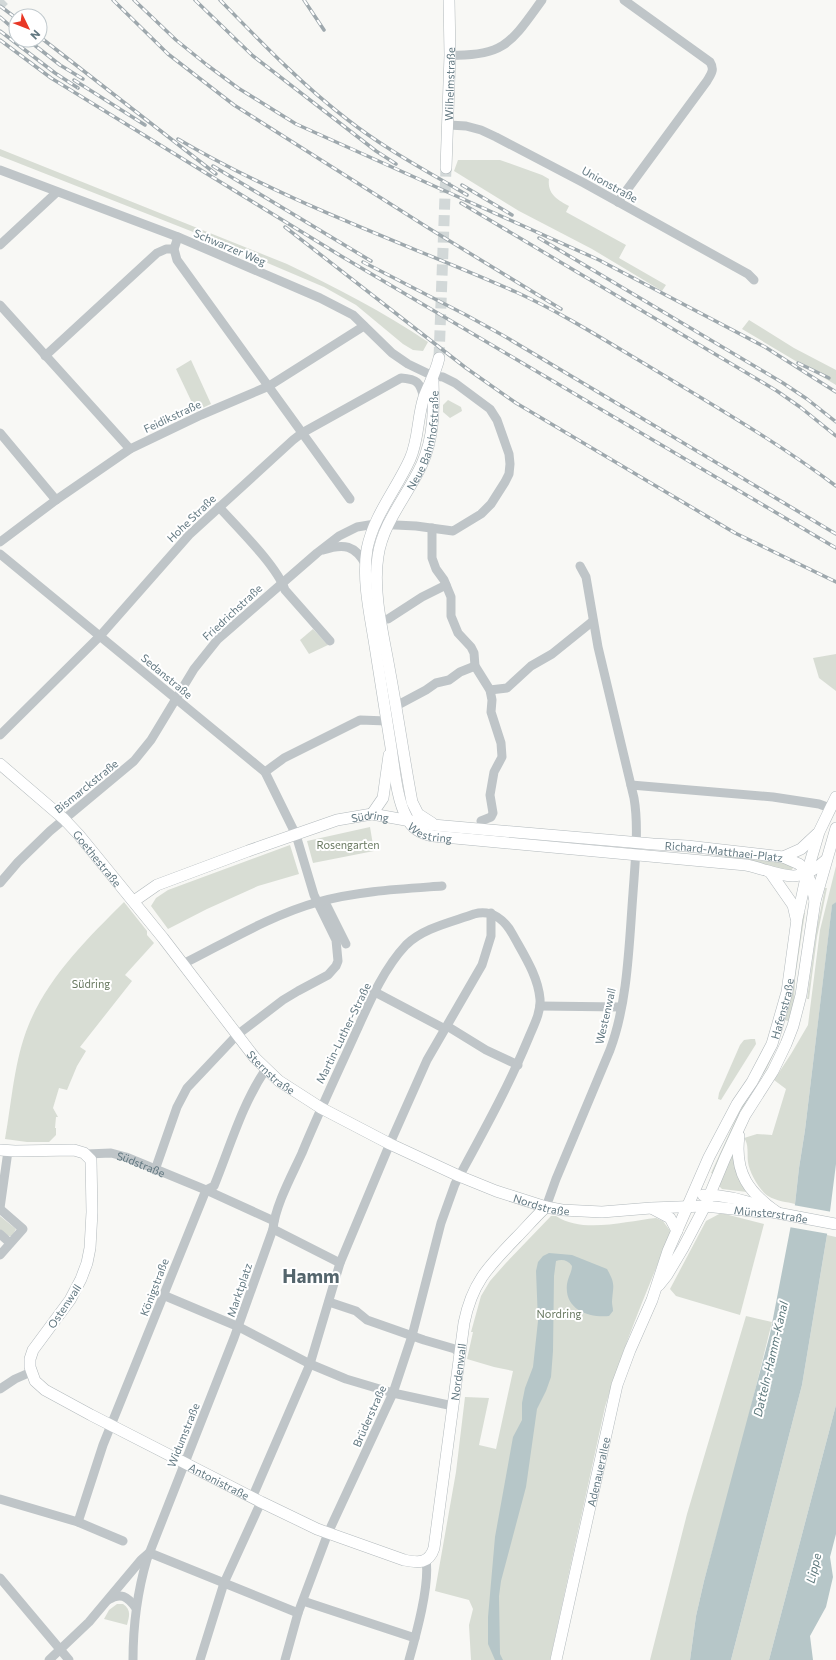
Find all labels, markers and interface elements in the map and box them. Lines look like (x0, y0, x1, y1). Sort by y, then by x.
north arrow (8, 8, 48, 48)
text: N (28, 28, 43, 43)
street label: Wilhelmstraße (441, 47, 457, 121)
street label: Unionstraße (580, 163, 640, 205)
street label: Schwarzer Weg (192, 226, 268, 268)
street label: Neue Bahnhofstraße (403, 390, 440, 492)
street label: Feidikstraße (141, 397, 203, 435)
street label: Hohe Straße (164, 492, 218, 544)
street label: Friedrichstraße (200, 581, 265, 643)
street label: Sedanstraße (139, 651, 195, 701)
street label: Bismarckstraße (52, 756, 121, 816)
street label: Südring (350, 807, 390, 824)
street label: Westring (406, 819, 452, 844)
street label: Goethestraße (71, 827, 125, 889)
park label: Rosengarten (316, 838, 380, 851)
street label: Richard-Matthaei-Platz (664, 838, 784, 864)
park label: Südring (72, 977, 110, 990)
street label: Hafenstraße (767, 977, 795, 1040)
street label: Martin-Luther-Straße (313, 980, 373, 1085)
street label: Westenwall (592, 986, 618, 1046)
street label: Sternstraße (245, 1048, 298, 1096)
street label: Südstraße (116, 1148, 167, 1179)
street label: Nordstraße (512, 1191, 570, 1217)
street label: Münsterstraße (733, 1203, 809, 1225)
street label: Königstraße (137, 1256, 171, 1318)
street label: Marktplatz (224, 1261, 254, 1319)
district label: Hamm (282, 1264, 340, 1287)
street label: Ostenwall (45, 1281, 83, 1331)
water label: Datteln-Hamm-Kanal (750, 1299, 790, 1418)
park label: Nordring (537, 1307, 581, 1320)
street label: Nordenwall (447, 1342, 468, 1401)
street label: Brüderstraße (350, 1383, 388, 1449)
street label: Widumstraße (164, 1401, 202, 1469)
street label: Adenauerallee (584, 1435, 612, 1508)
street label: Antonistraße (187, 1460, 252, 1502)
water label: Lippe (803, 1551, 824, 1584)

